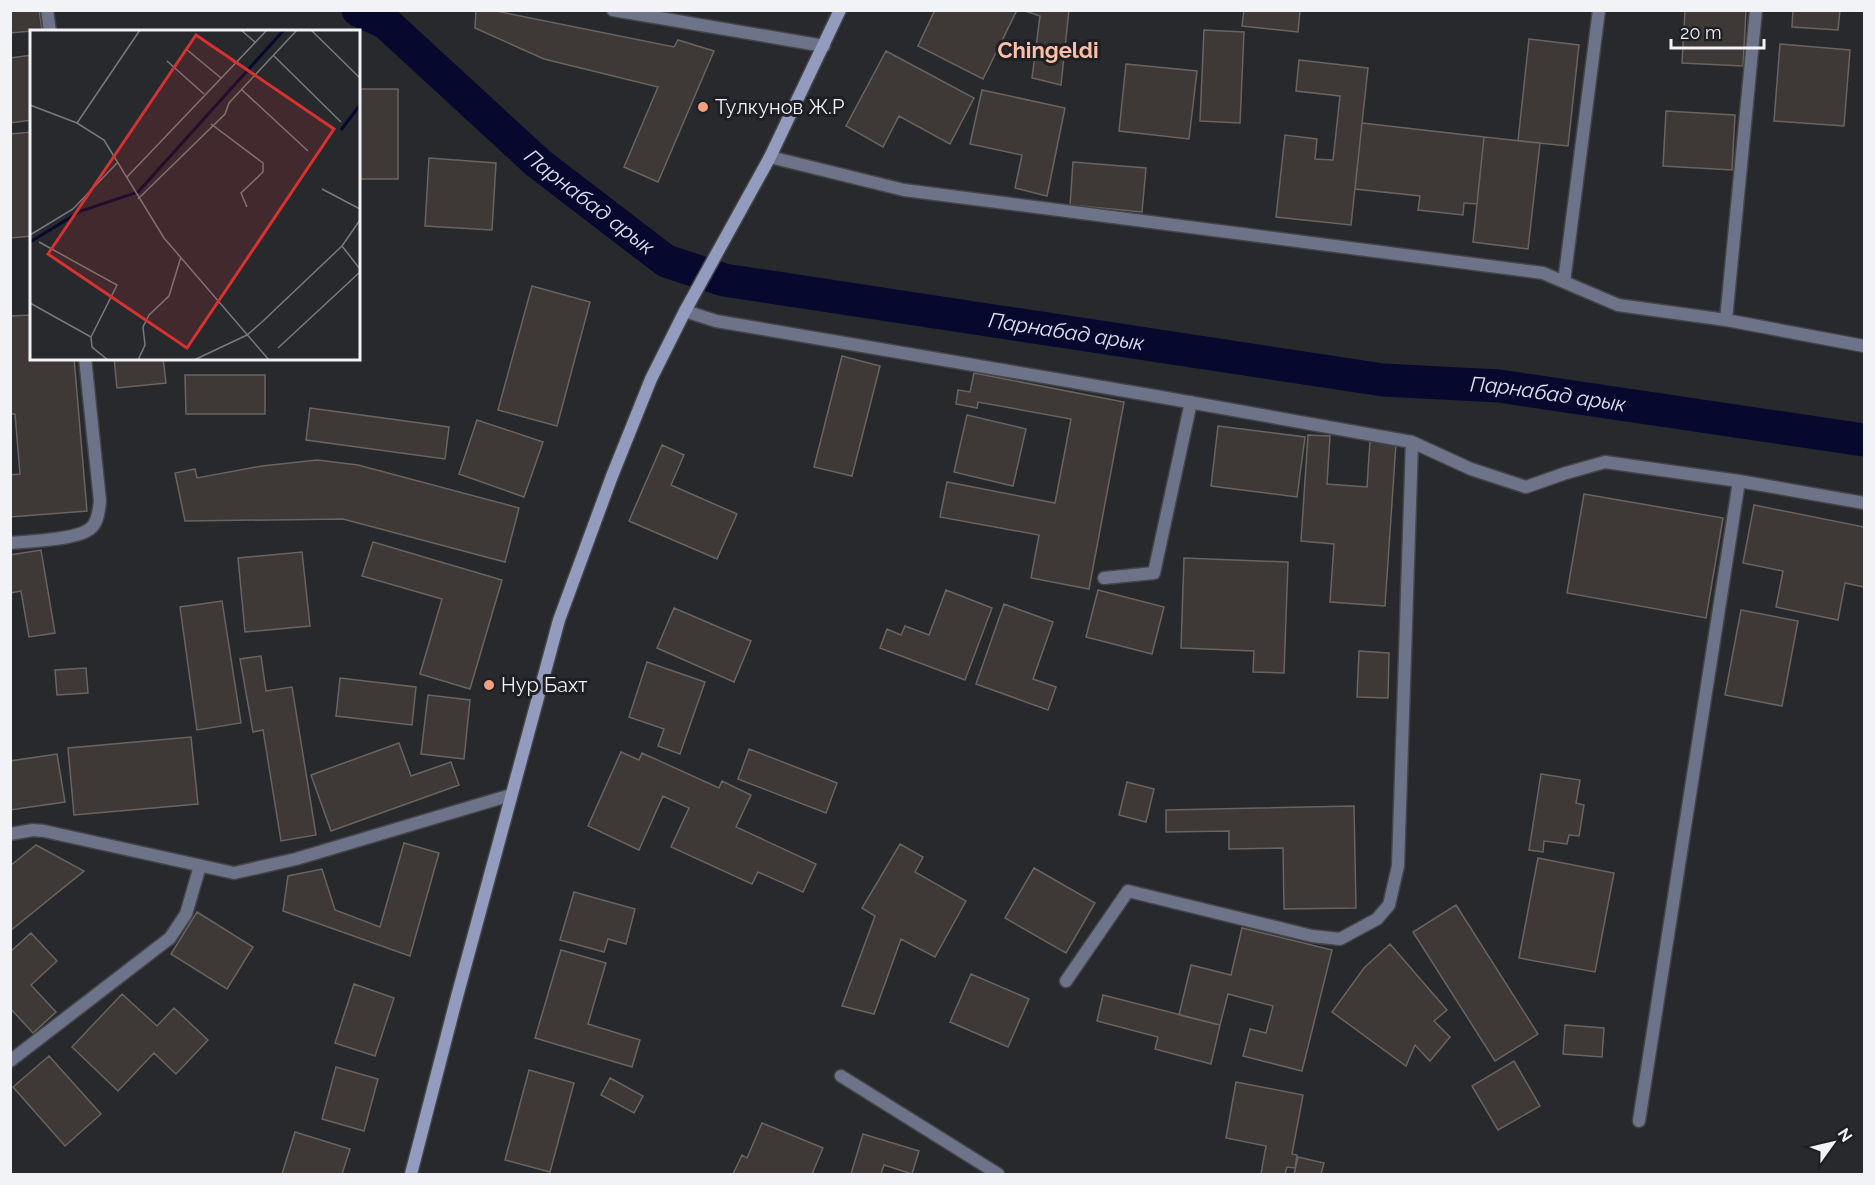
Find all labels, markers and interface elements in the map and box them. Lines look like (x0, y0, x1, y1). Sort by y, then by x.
scale bar (1671, 12, 1764, 50)
text: 20 m (1680, 22, 1722, 43)
inset map (30, 30, 360, 360)
district label: Chingeldi (997, 37, 1099, 63)
place label: Тулкунов Ж.Р (715, 95, 844, 119)
marker: Тулкунов Ж.Р (696, 100, 710, 114)
water label: Парнабад арык (520, 144, 660, 260)
water label: Парнабад арык (987, 307, 1146, 356)
water label: Парнабад арык (1469, 372, 1628, 417)
place label: Нур Бахт (501, 673, 588, 697)
marker: Нур Бахт (482, 678, 496, 692)
north arrow (1803, 1113, 1863, 1173)
text: N (1834, 1125, 1856, 1145)

